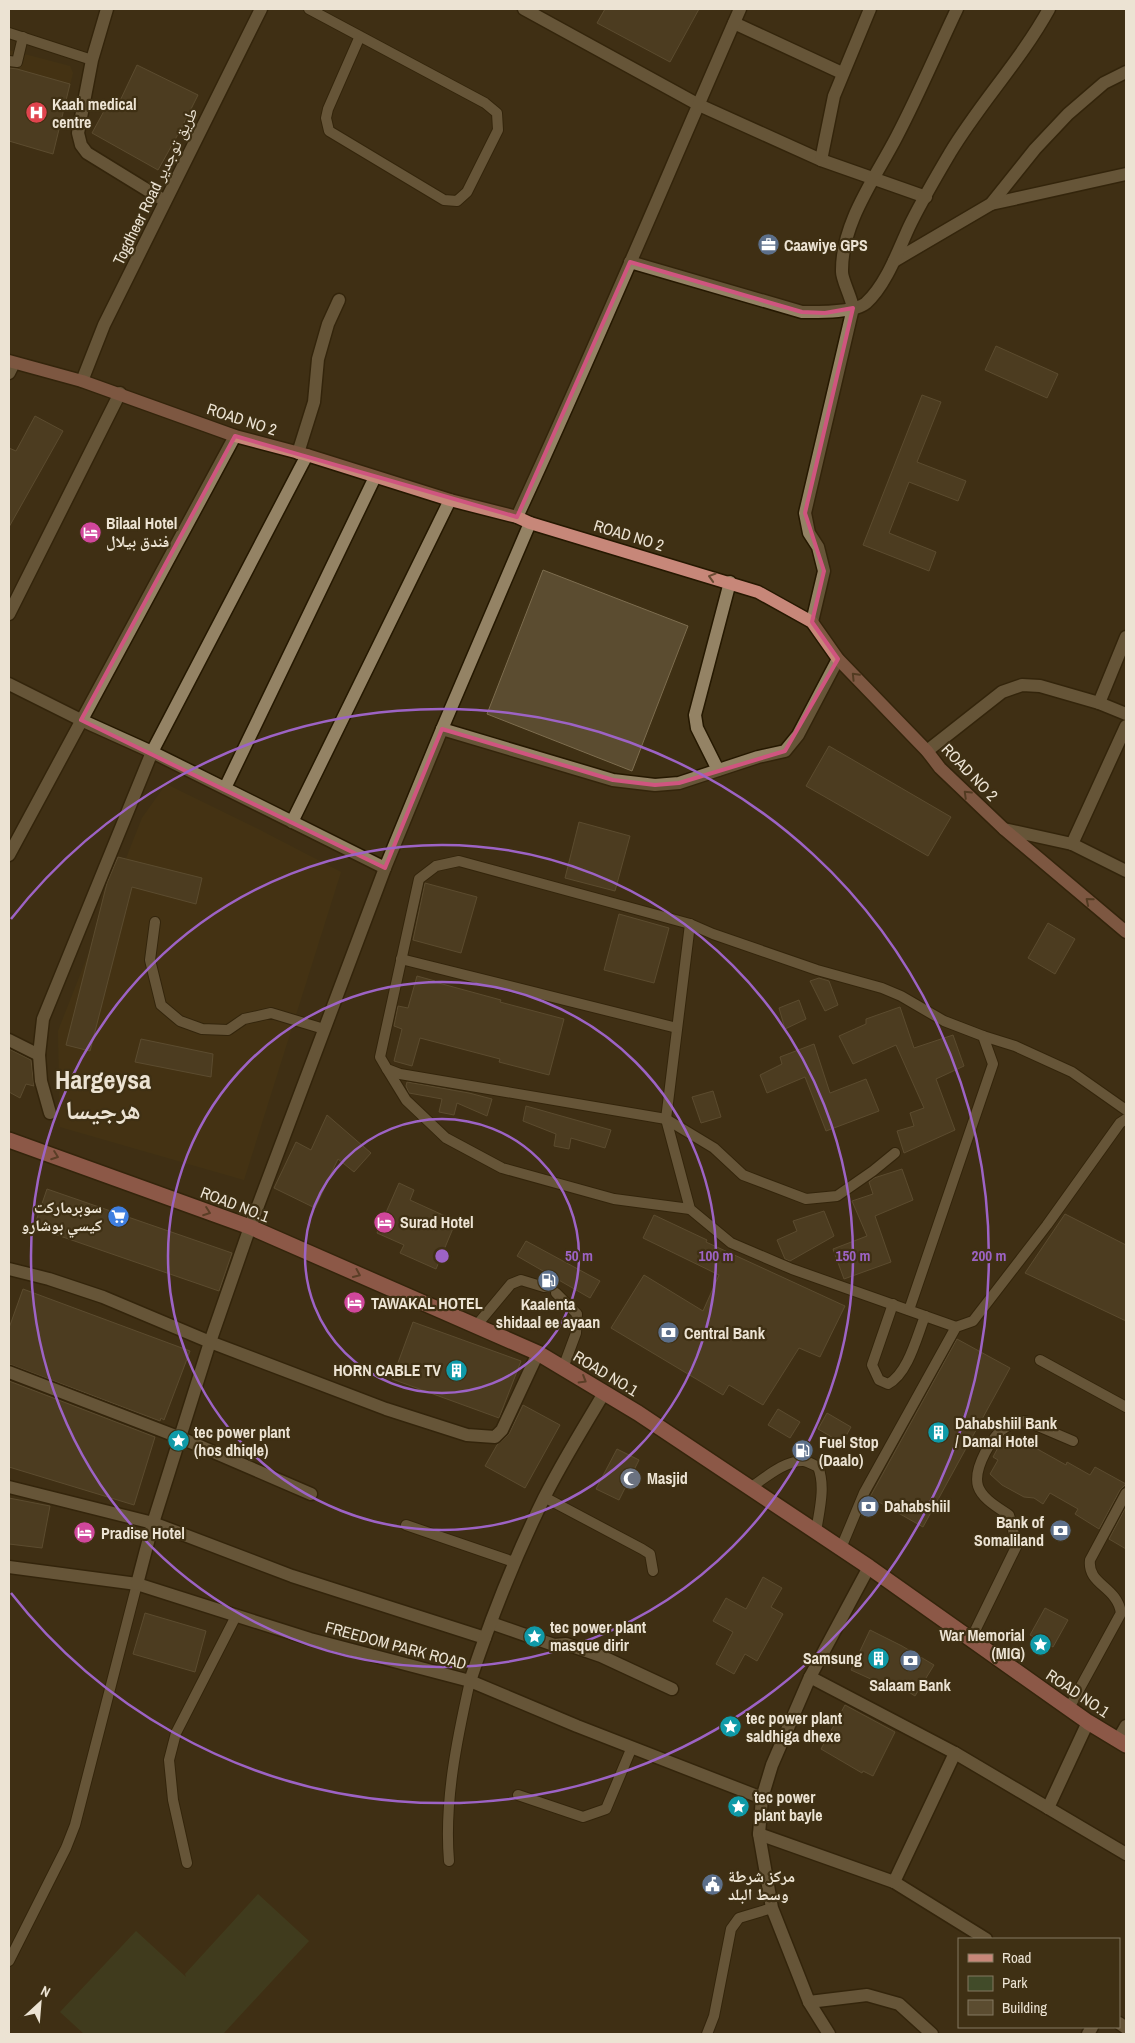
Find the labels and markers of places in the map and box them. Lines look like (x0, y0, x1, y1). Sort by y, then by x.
place label: Kaah medical centre (52, 93, 137, 133)
hospital icon: Kaah medical centre (24, 101, 48, 125)
office icon: Caawiye GPS (756, 233, 780, 257)
place label: Caawiye GPS (784, 234, 868, 256)
place label: Bilaal Hotel فندق بيلال (106, 512, 177, 552)
hotel icon: Bilaal Hotel فندق بيلال (78, 520, 102, 544)
place label: سوبرماركت كيسي بوشارو (21, 1196, 102, 1238)
supermarket icon: سوبرماركت كيسي بوشارو (106, 1204, 130, 1228)
hotel icon: Surad Hotel (372, 1210, 396, 1234)
place label: Surad Hotel (400, 1211, 474, 1233)
centre of rings (433, 1247, 451, 1265)
fuel station icon: Kaalenta shidaal ee ayaan (536, 1268, 560, 1292)
hotel icon: TAWAKAL HOTEL (343, 1291, 367, 1315)
place label: TAWAKAL HOTEL (371, 1292, 483, 1314)
place label: Kaalenta shidaal ee ayaan (496, 1293, 600, 1333)
bank icon: Central Bank (656, 1321, 680, 1345)
place label: Central Bank (684, 1322, 766, 1344)
building icon: HORN CABLE TV (445, 1358, 469, 1382)
place label: HORN CABLE TV (333, 1359, 441, 1381)
place label: Dahabshiil Bank / Damal Hotel (955, 1412, 1058, 1452)
building icon: Dahabshiil Bank / Damal Hotel (927, 1420, 951, 1444)
place label: tec power plant (hos dhiqle) (194, 1421, 291, 1461)
place icon: tec power plant (hos dhiqle) (166, 1429, 190, 1453)
place label: Fuel Stop (Daalo) (819, 1431, 879, 1471)
fuel station icon: Fuel Stop (Daalo) (791, 1439, 815, 1463)
mosque icon: Masjid (619, 1466, 643, 1490)
place label: Masjid (647, 1467, 688, 1489)
bank icon: Dahabshiil (856, 1494, 880, 1518)
place label: Dahabshiil (884, 1495, 950, 1517)
place label: Bank of Somaliland (974, 1511, 1045, 1551)
bank icon: Bank of Somaliland (1048, 1519, 1072, 1543)
hotel icon: Pradise Hotel (73, 1521, 97, 1545)
place label: Pradise Hotel (101, 1522, 185, 1544)
place label: tec power plant masque dirir (550, 1616, 647, 1656)
place icon: tec power plant masque dirir (522, 1624, 546, 1648)
place label: War Memorial (MIG) (939, 1624, 1025, 1664)
place icon: War Memorial (MIG) (1029, 1632, 1053, 1656)
building icon: Samsung (866, 1646, 890, 1670)
place label: Samsung (803, 1647, 862, 1669)
bank icon: Salaam Bank (898, 1649, 922, 1673)
place label: Salaam Bank (869, 1674, 952, 1696)
place label: tec power plant saldhiga dhexe (746, 1707, 843, 1747)
place icon: tec power plant saldhiga dhexe (718, 1715, 742, 1739)
place label: tec power plant bayle (754, 1786, 823, 1826)
place icon: tec power plant bayle (726, 1794, 750, 1818)
place label: مركز شرطة وسط البلد (728, 1865, 795, 1905)
public building icon: مركز شرطة وسط البلد (700, 1873, 724, 1897)

